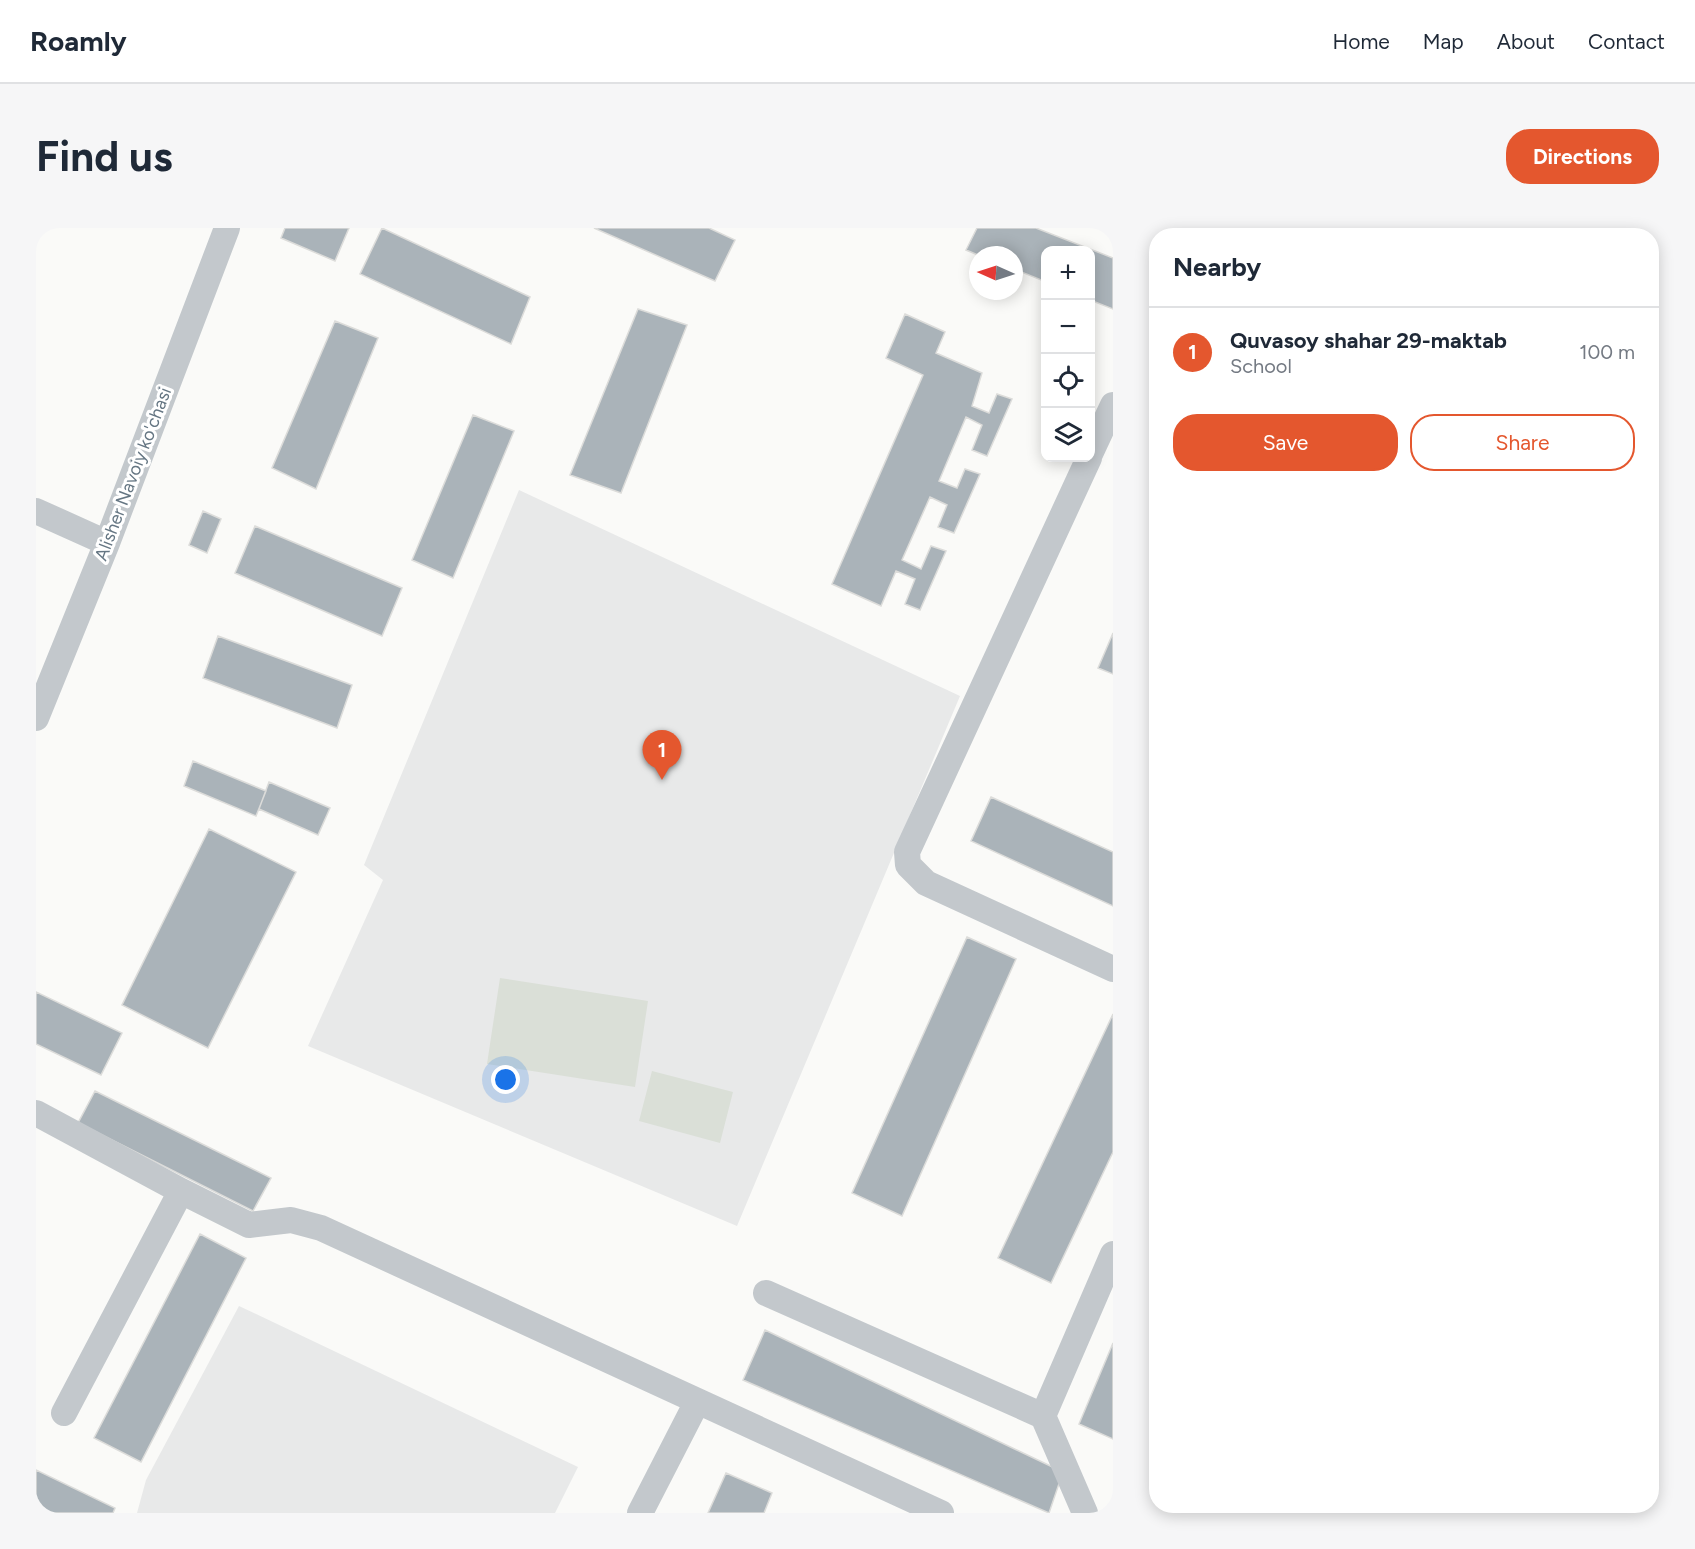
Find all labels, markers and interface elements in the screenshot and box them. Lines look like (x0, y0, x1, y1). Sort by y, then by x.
text: Roamly (30, 24, 127, 58)
text: Home (1333, 29, 1390, 54)
text: Map (1423, 29, 1464, 54)
text: About (1497, 29, 1555, 54)
text: Contact (1588, 29, 1665, 54)
button: Directions (1506, 129, 1659, 184)
text: Find us (36, 131, 173, 182)
north arrow (969, 246, 1023, 300)
map controls (1041, 246, 1095, 462)
button: + (1041, 246, 1095, 300)
text: Nearby (1173, 251, 1261, 283)
button: − (1041, 300, 1095, 354)
text: Quvasoy shahar 29-maktab (1230, 327, 1507, 354)
text: 1 (1188, 340, 1197, 364)
text: 100 m (1579, 340, 1635, 364)
button: locate (1041, 354, 1095, 408)
text: School (1230, 354, 1292, 378)
street label: Alisher Navoiy ko'chasi (90, 384, 176, 564)
button: layers (1041, 408, 1095, 462)
button: Save (1173, 414, 1398, 471)
button: Share (1410, 414, 1635, 471)
pin: 1 (642, 730, 682, 780)
your location (491, 1065, 520, 1094)

